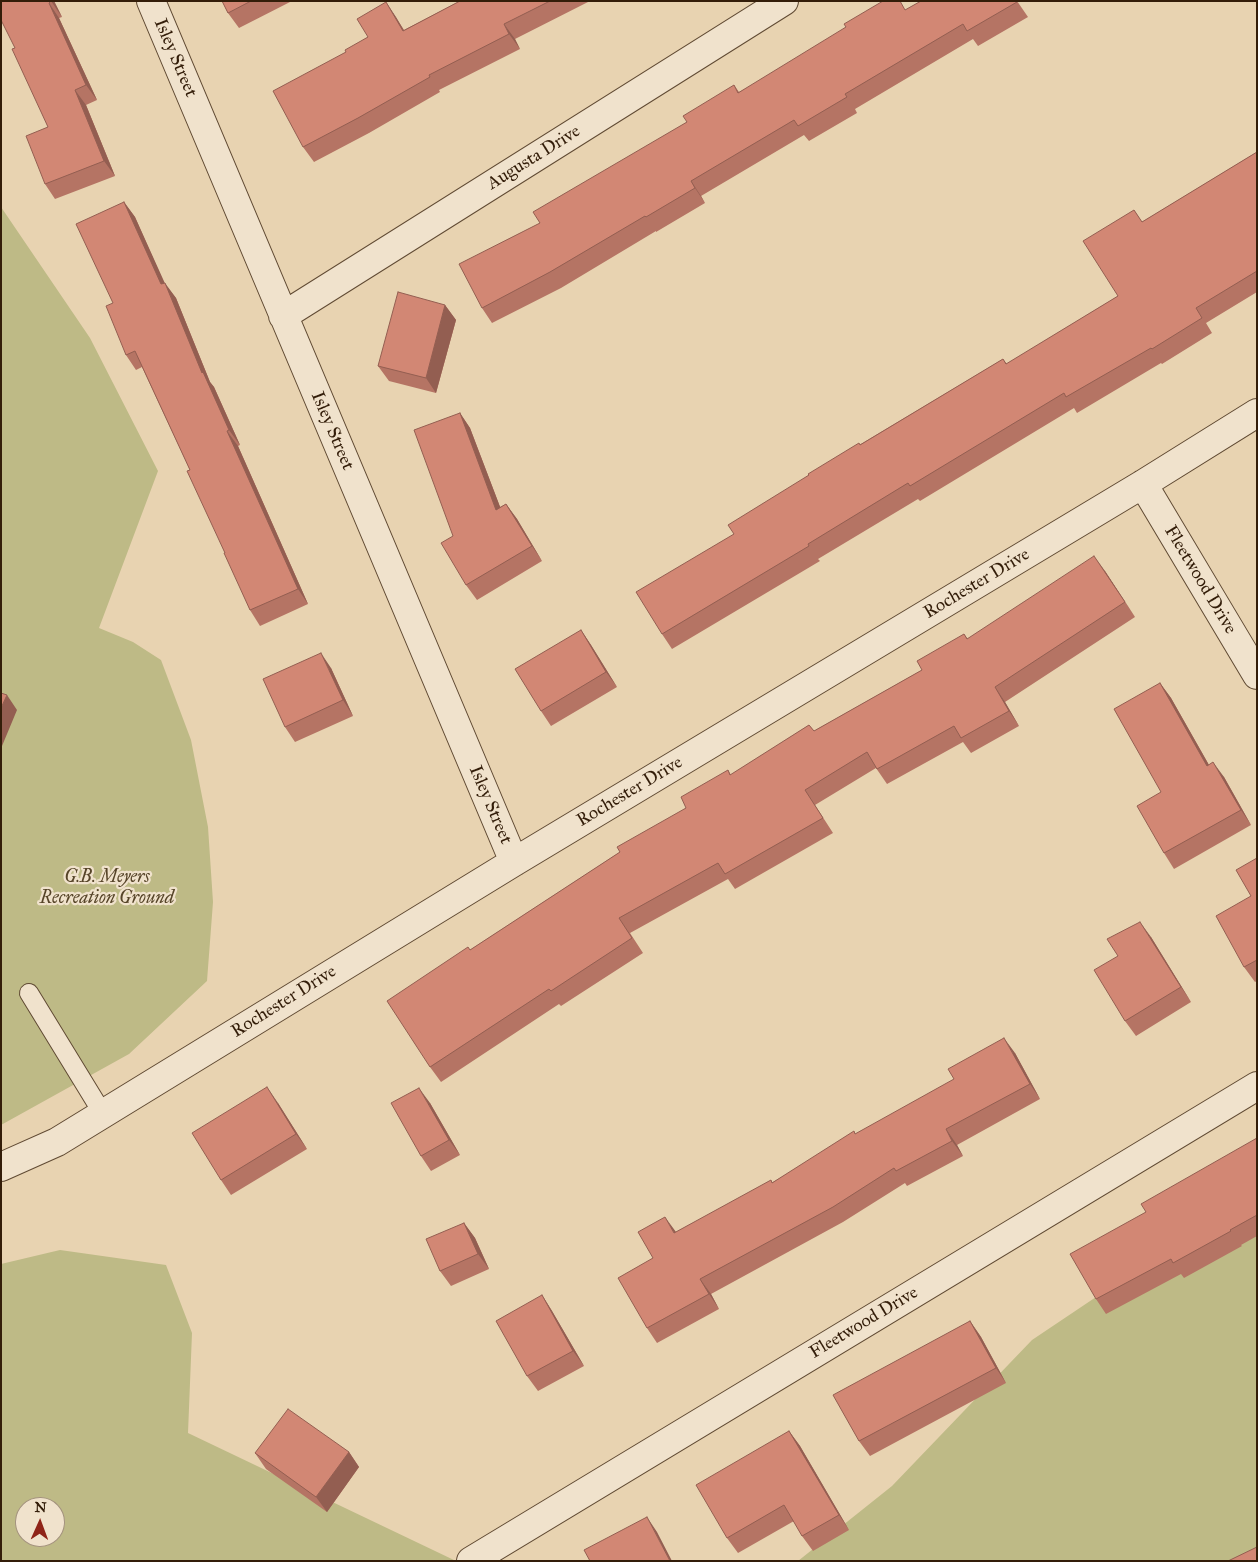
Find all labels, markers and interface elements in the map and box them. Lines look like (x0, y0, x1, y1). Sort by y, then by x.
street label: Isley Street (149, 15, 201, 101)
street label: Augusta Drive (483, 121, 585, 195)
street label: Isley Street (306, 388, 358, 474)
street label: Fleetwood Drive (1159, 522, 1241, 638)
street label: Rochester Drive (920, 544, 1034, 624)
street label: Rochester Drive (573, 752, 687, 832)
street label: Isley Street (464, 762, 516, 848)
park label: G.B. Meyers Recreation Ground (40, 867, 174, 910)
street label: Rochester Drive (228, 961, 340, 1043)
street label: Fleetwood Drive (806, 1282, 922, 1364)
north arrow (15, 1497, 65, 1547)
text: N (34, 1499, 47, 1516)

